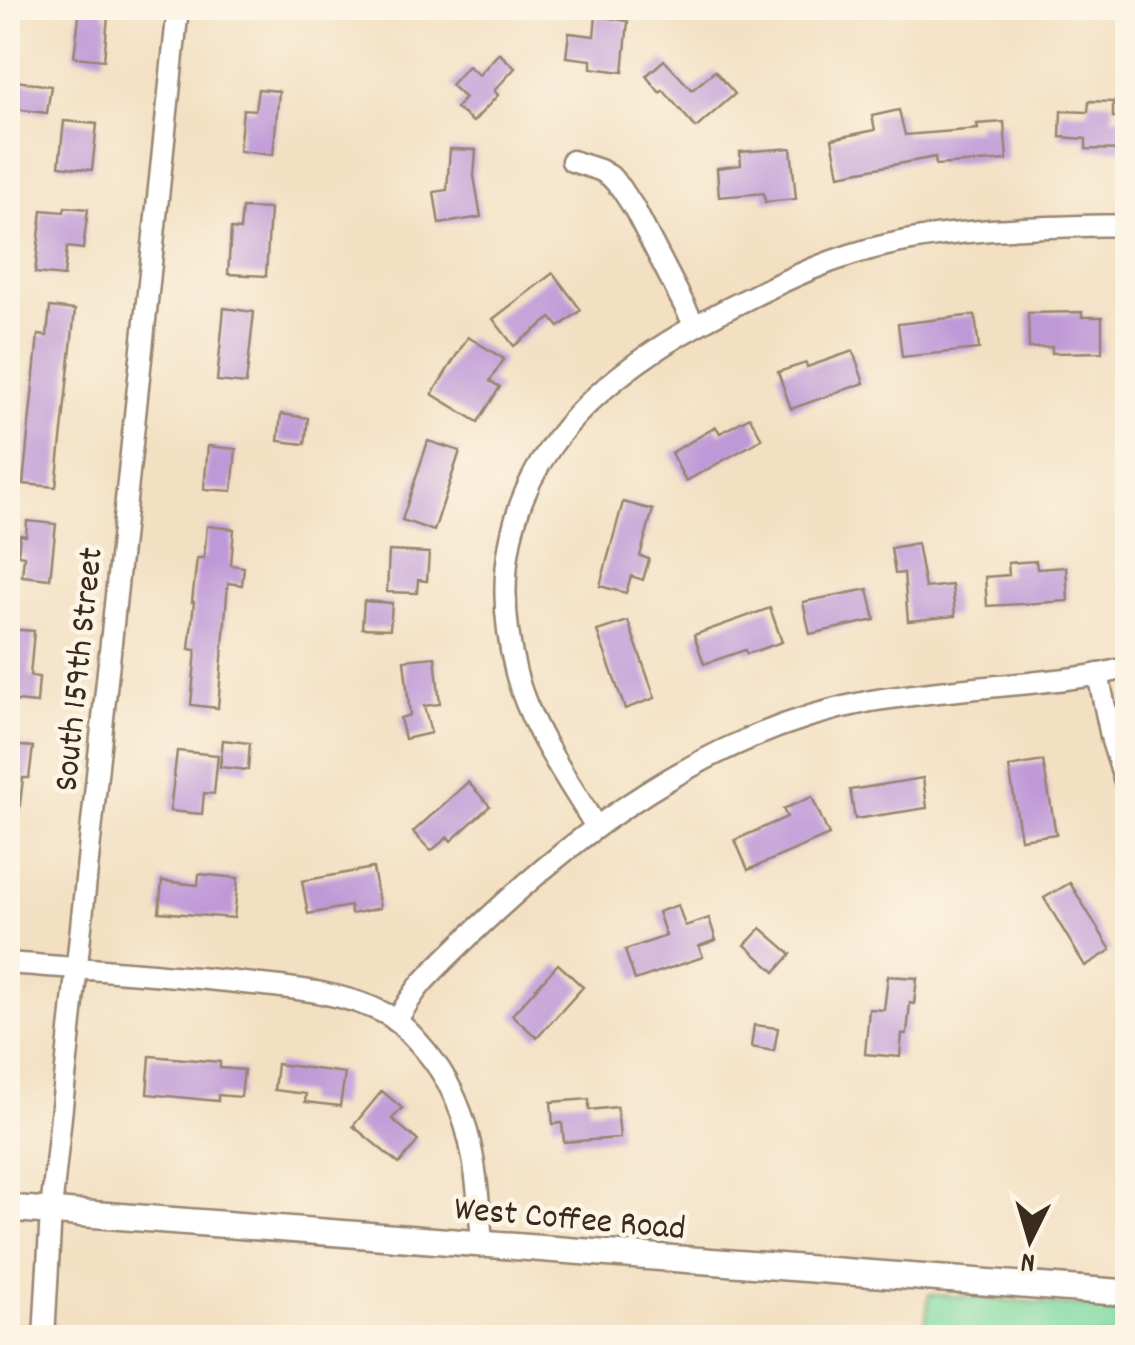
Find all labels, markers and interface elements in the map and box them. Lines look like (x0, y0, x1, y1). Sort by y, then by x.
street label: South 159th Street (43, 545, 119, 794)
street label: West Coffee Road (452, 1186, 687, 1256)
north arrow (980, 1190, 1080, 1290)
text: N (1020, 1239, 1037, 1280)

